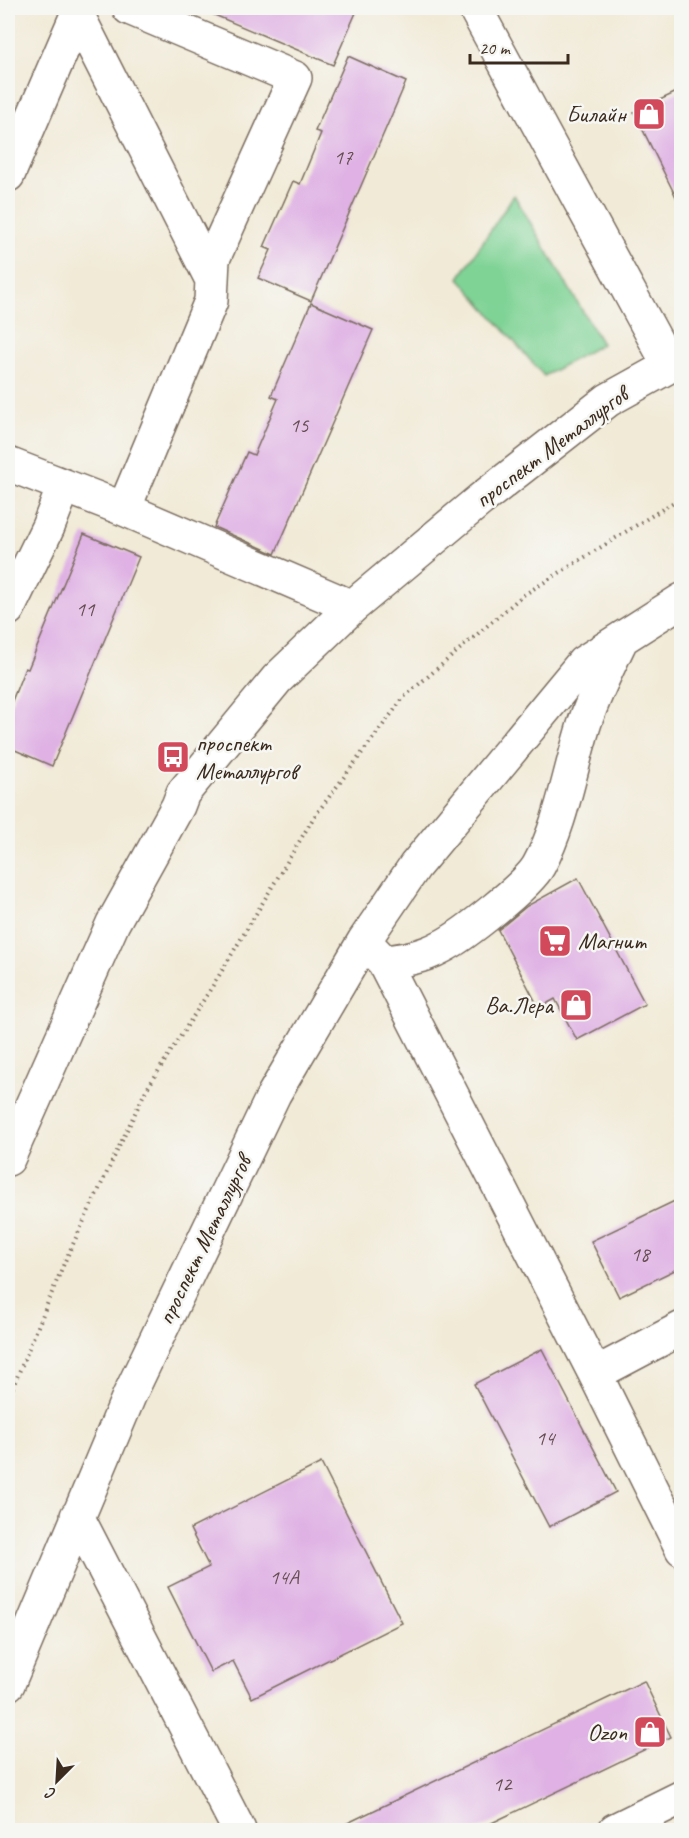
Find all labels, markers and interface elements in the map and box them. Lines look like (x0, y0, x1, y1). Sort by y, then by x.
scale bar (470, 27, 568, 65)
text: 20 m (479, 37, 512, 59)
shop icon: Билайн (631, 96, 667, 132)
place label: Билайн (566, 99, 628, 129)
house number: 17 (334, 144, 354, 170)
street label: проспект Металлургов (468, 377, 637, 514)
house number: 15 (290, 412, 310, 438)
house number: 11 (76, 596, 96, 622)
place label: проспект Металлургов (196, 728, 302, 786)
bus stop icon: проспект Металлургов (155, 739, 191, 775)
supermarket icon: Магнит (537, 923, 573, 959)
place label: Магнит (578, 926, 647, 956)
shop icon: Ва.Лера (558, 987, 594, 1023)
place label: Ва.Лера (485, 990, 554, 1020)
street label: проспект Металлургов (150, 1146, 260, 1329)
house number: 18 (631, 1241, 652, 1267)
house number: 14 (536, 1425, 557, 1451)
house number: 14А (269, 1564, 300, 1590)
shop icon: Ozon (632, 1714, 668, 1750)
place label: Ozon (588, 1717, 627, 1747)
north arrow (27, 1751, 87, 1811)
house number: 12 (493, 1771, 513, 1797)
text: С (42, 1782, 59, 1805)

